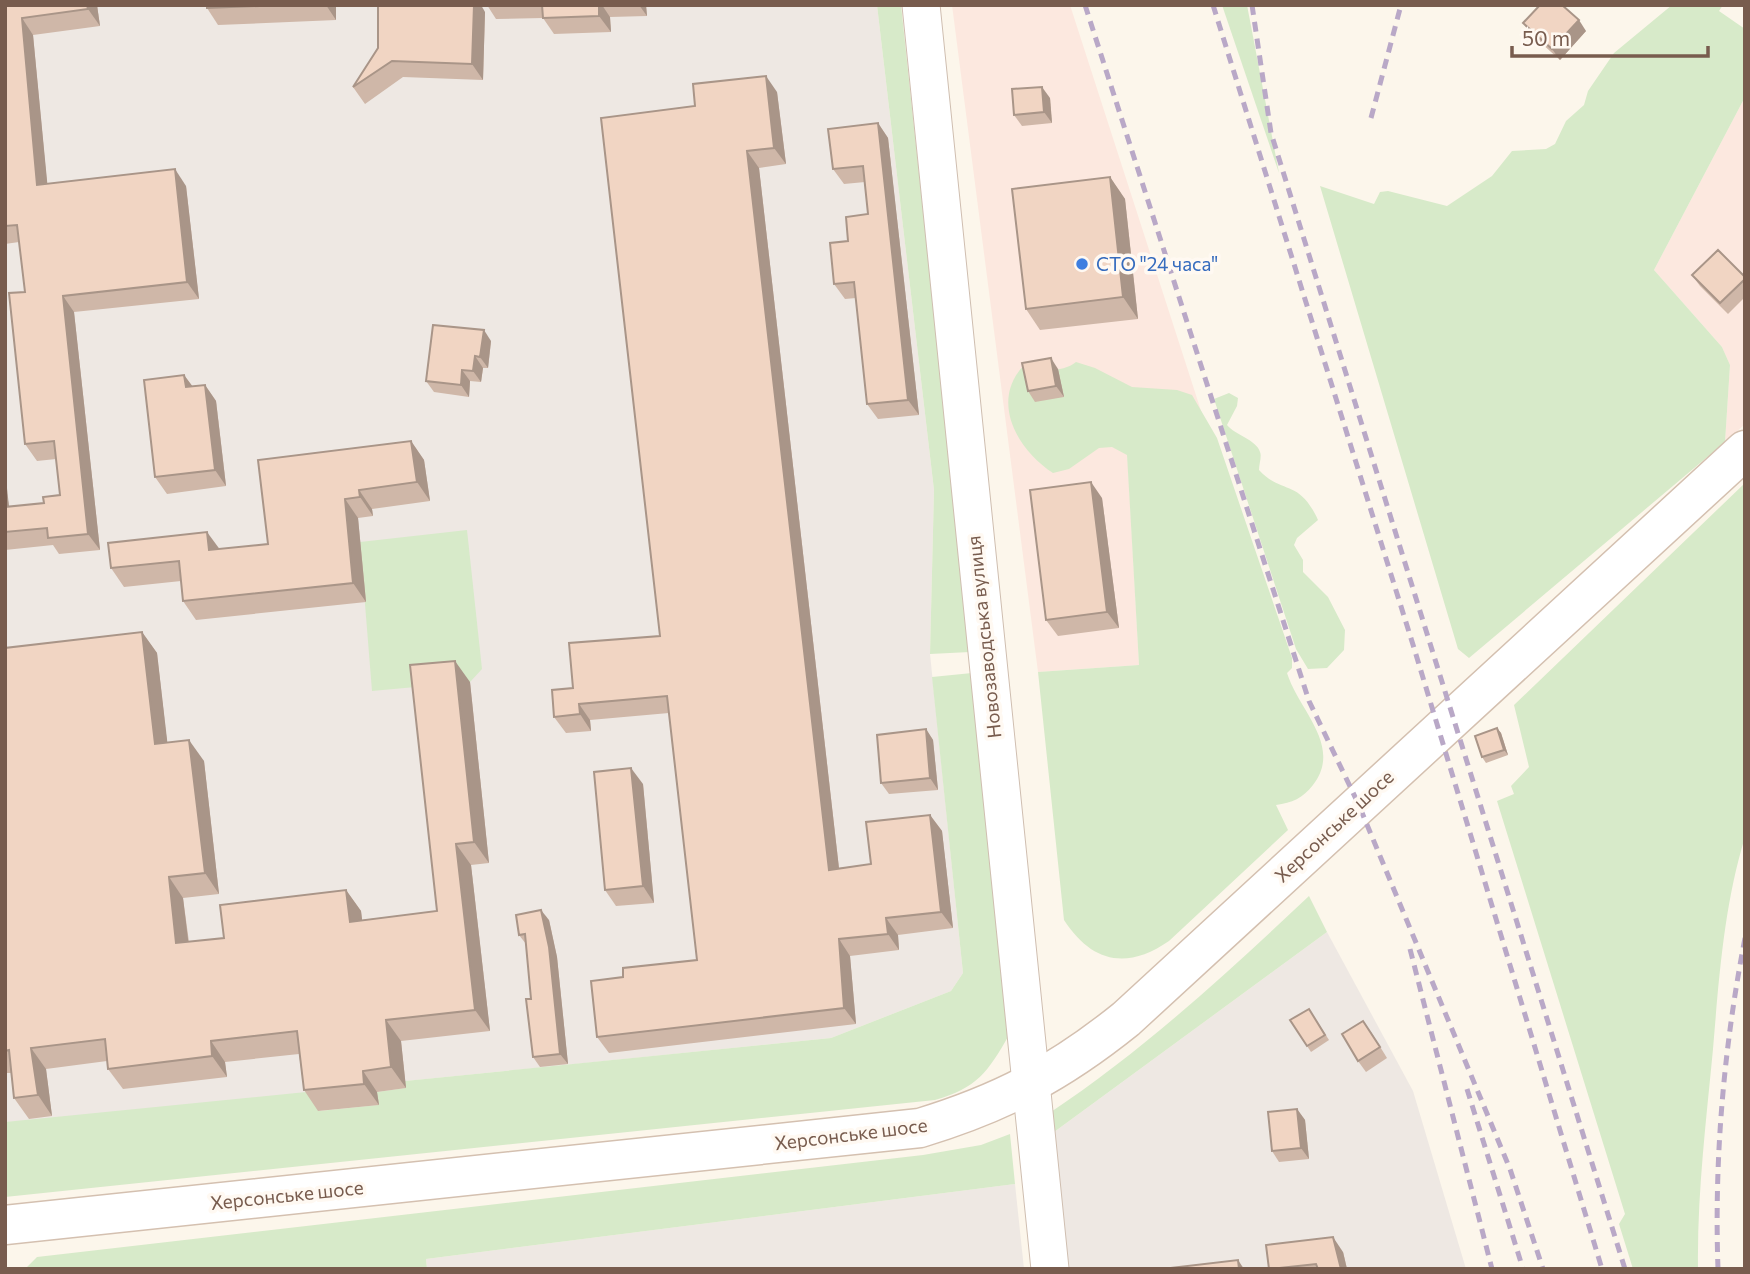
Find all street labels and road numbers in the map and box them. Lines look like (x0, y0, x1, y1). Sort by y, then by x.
street label: Новозаводська вулиця (961, 535, 1006, 739)
street label: Херсонське шосе (1269, 765, 1398, 887)
street label: Херсонське шосе (773, 1113, 929, 1154)
street label: Херсонське шосе (209, 1175, 365, 1214)

